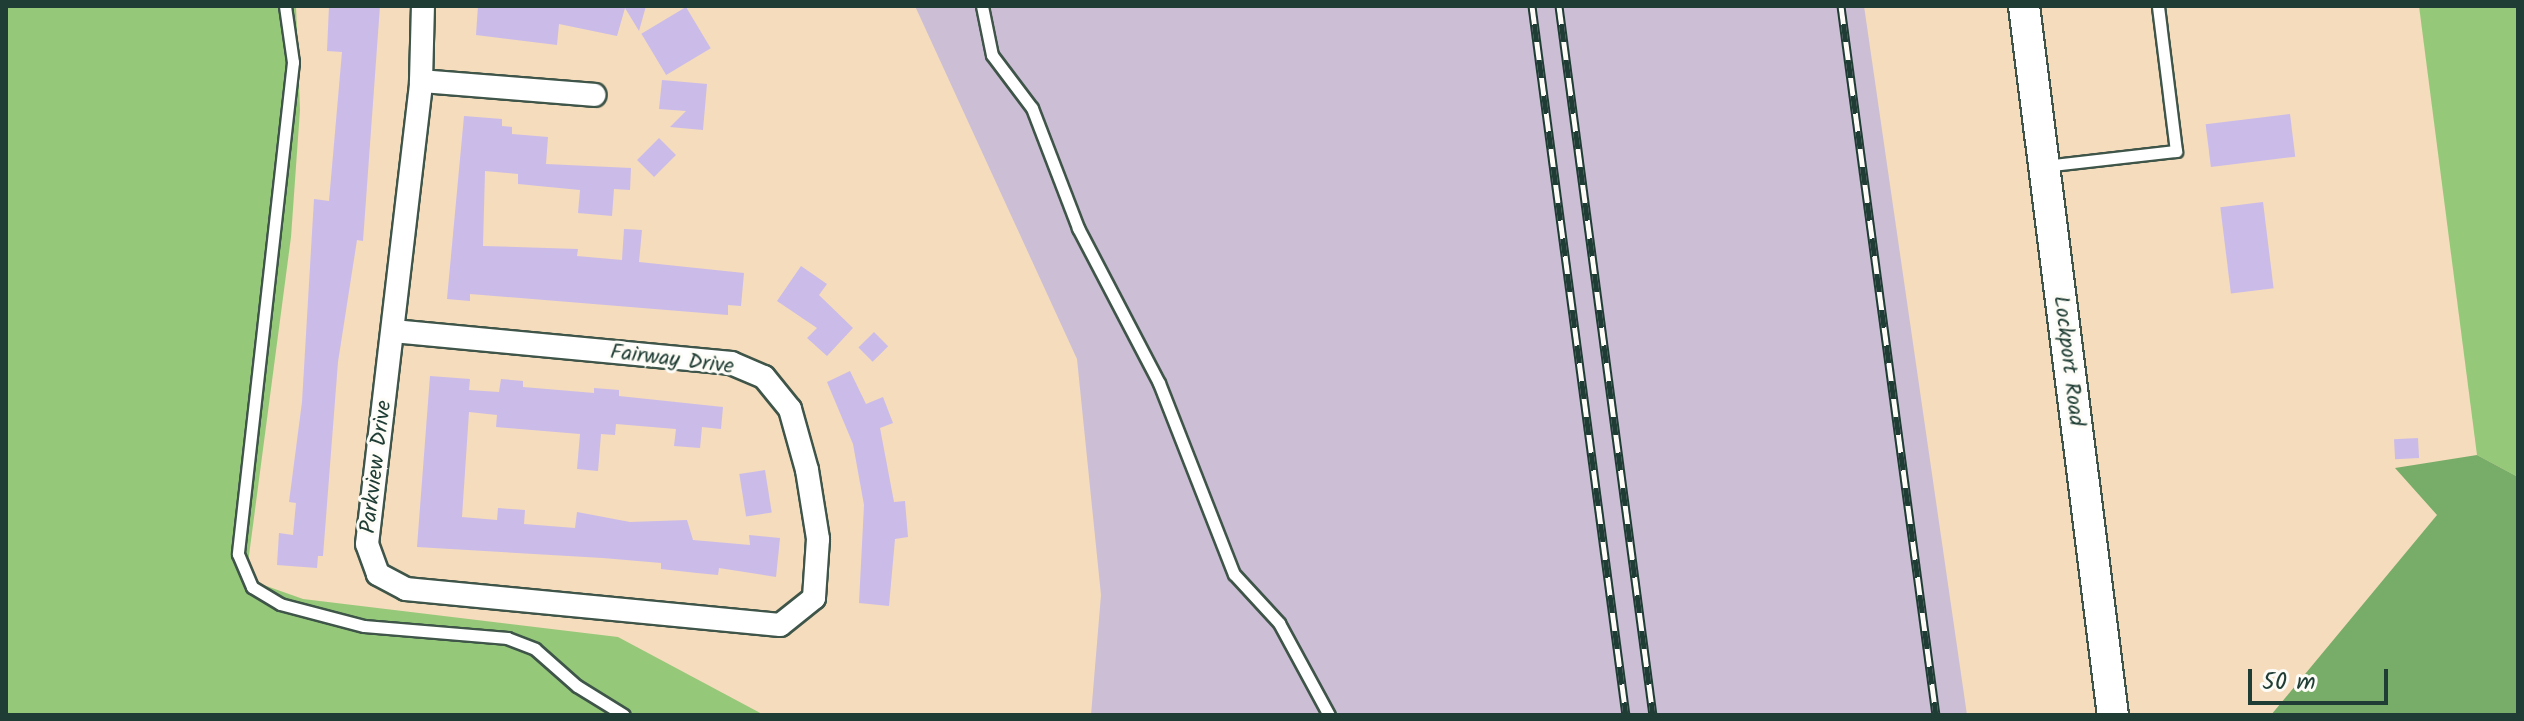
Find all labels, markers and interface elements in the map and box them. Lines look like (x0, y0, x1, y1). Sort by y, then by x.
street label: Lockport Road (2047, 294, 2089, 428)
street label: Fairway Drive (609, 339, 735, 381)
street label: Parkview Drive (356, 399, 398, 535)
scale bar (2252, 653, 2392, 703)
text: 50 m (2262, 663, 2316, 702)

